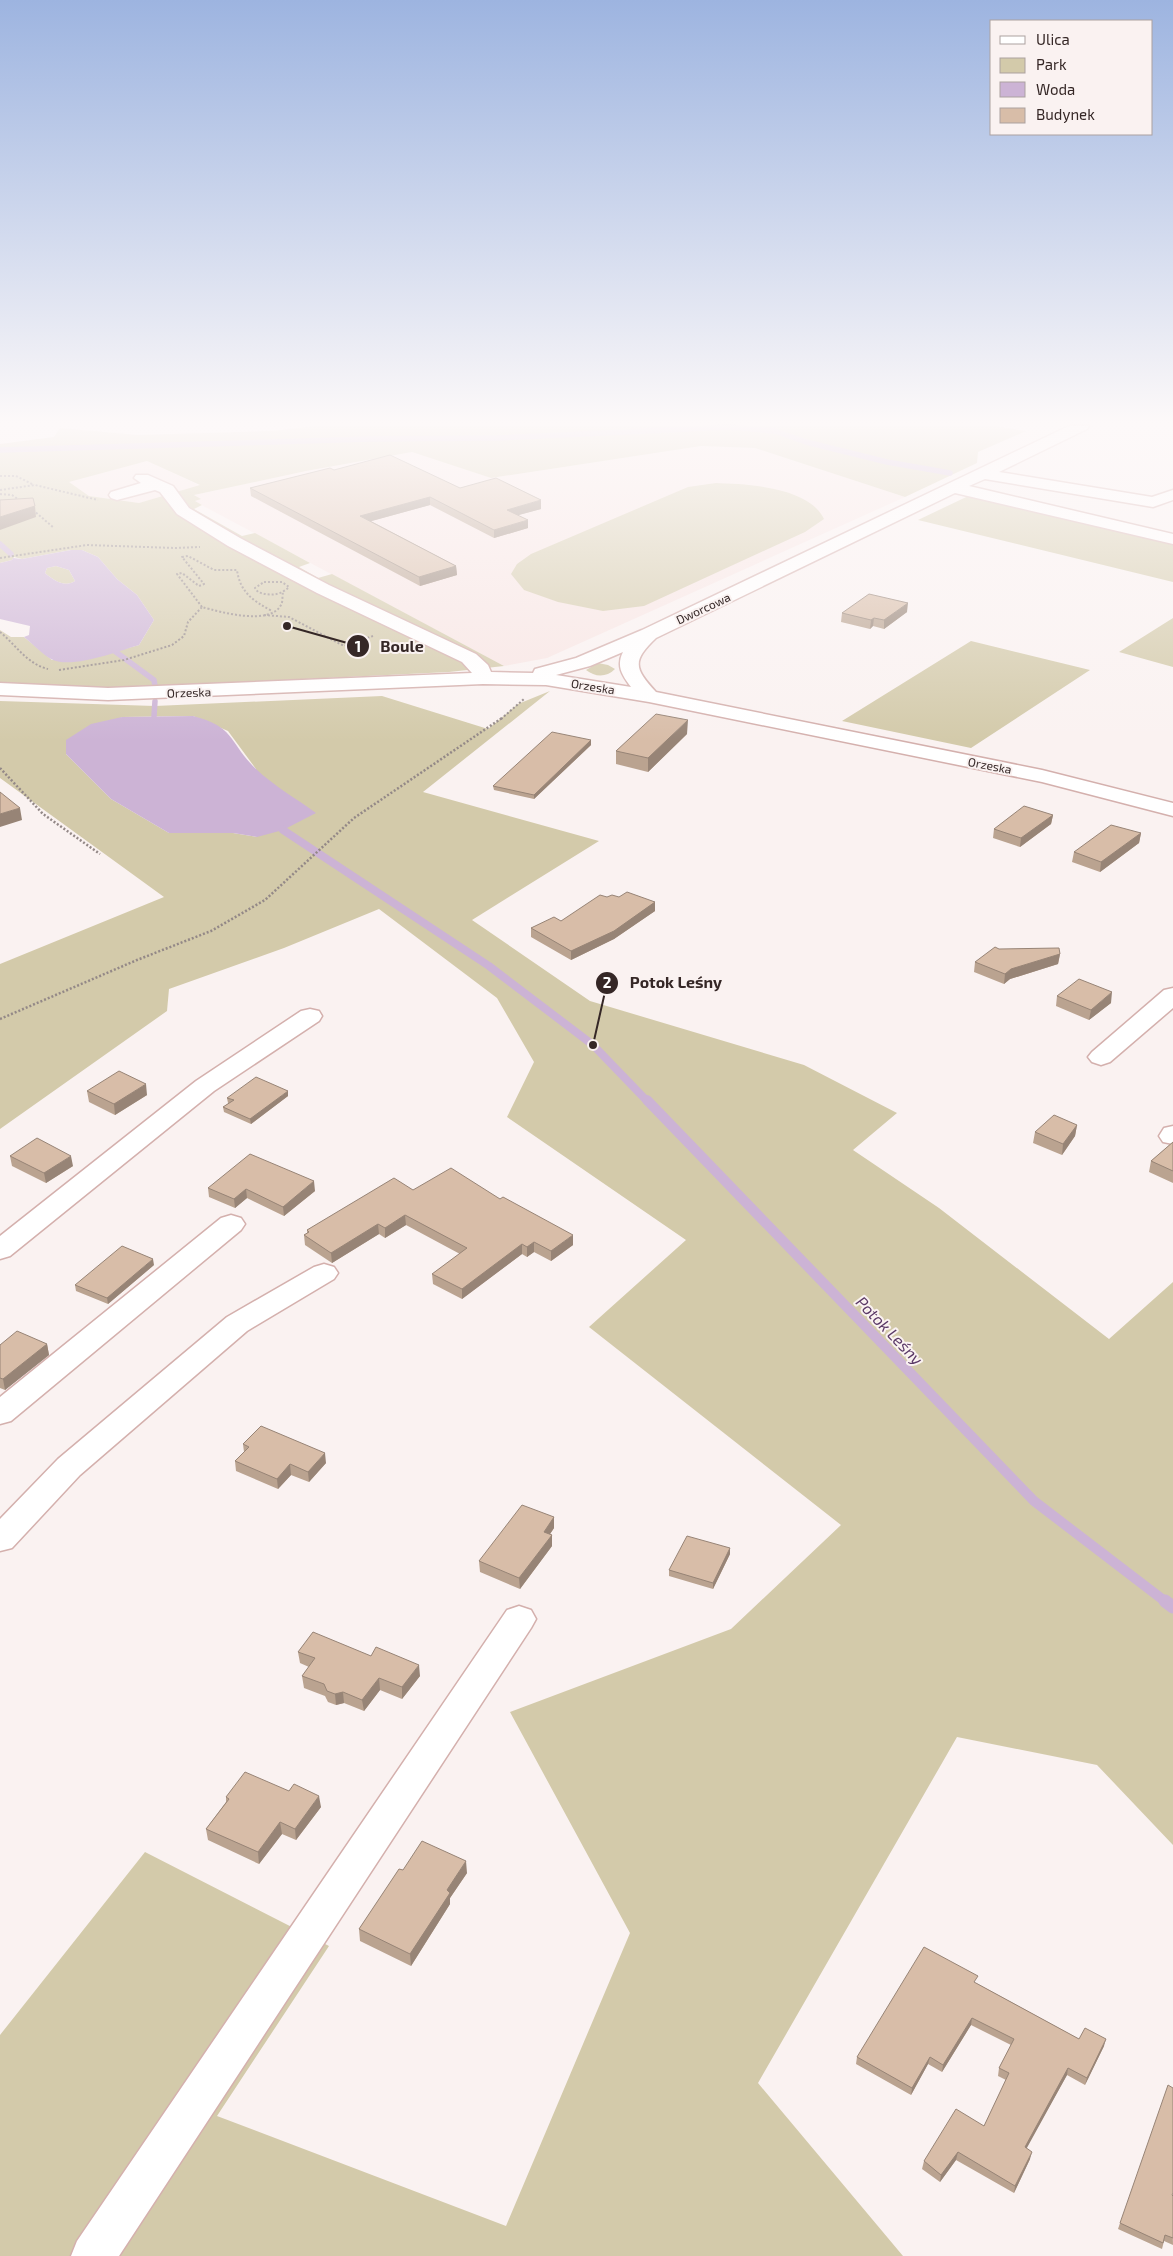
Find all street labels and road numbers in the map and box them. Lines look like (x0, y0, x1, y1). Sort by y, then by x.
street label: Dworcowa (674, 589, 732, 627)
street label: Orzeska (570, 676, 616, 696)
street label: Orzeska (167, 684, 211, 700)
street label: Orzeska (967, 754, 1013, 776)

